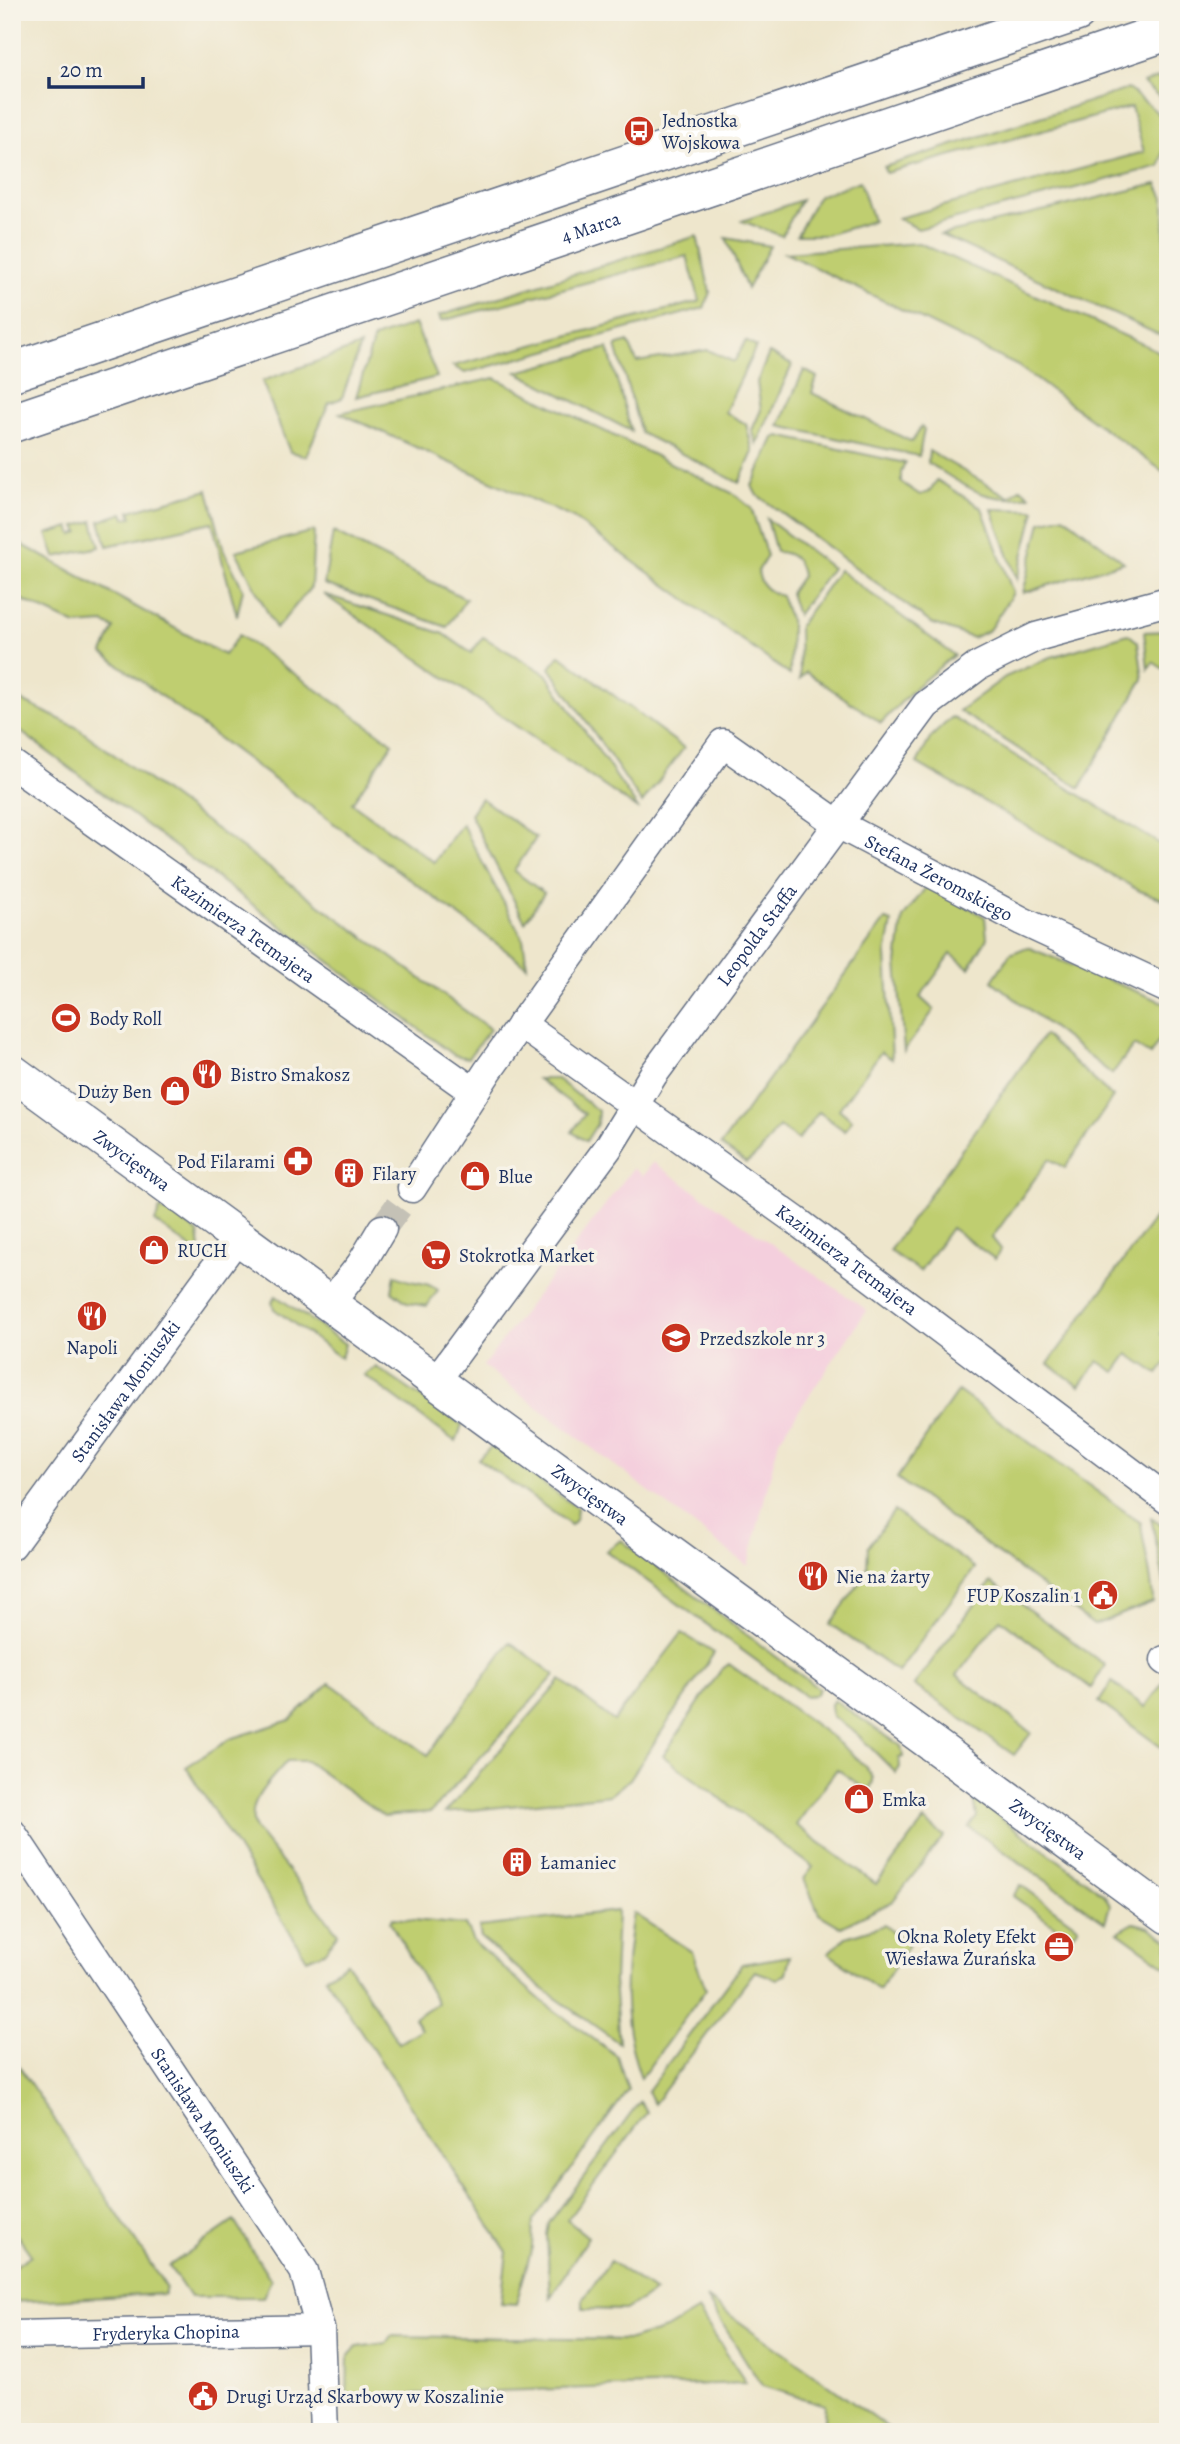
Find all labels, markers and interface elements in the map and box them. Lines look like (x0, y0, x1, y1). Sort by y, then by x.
scale bar (49, 46, 144, 90)
text: 20 m (60, 56, 103, 84)
place label: Jednostka Wojskowa (661, 108, 740, 156)
bus stop icon: Jednostka Wojskowa (622, 114, 656, 148)
street label: 4 Marca (558, 206, 624, 250)
street label: Stefana Żeromskiego (860, 828, 1017, 928)
street label: Kazimierza Tetmajera (166, 869, 320, 989)
street label: Leopolda Staffa (711, 879, 804, 992)
sports icon: Body Roll (49, 1001, 83, 1035)
place label: Body Roll (89, 1006, 162, 1032)
restaurant icon: Bistro Smakosz (190, 1057, 224, 1091)
place label: Bistro Smakosz (230, 1062, 350, 1088)
shop icon: Duży Ben (158, 1074, 192, 1108)
place label: Duży Ben (77, 1079, 152, 1105)
street label: Zwycięstwa (88, 1124, 176, 1198)
pharmacy icon: Pod Filarami (281, 1144, 315, 1178)
place label: Pod Filarami (177, 1149, 275, 1175)
building icon: Filary (332, 1156, 366, 1190)
shop icon: Blue (458, 1159, 492, 1193)
place label: Filary (372, 1161, 417, 1187)
place label: Blue (498, 1164, 533, 1190)
street label: Kazimierza Tetmajera (770, 1198, 923, 1322)
shop icon: RUCH (137, 1233, 171, 1267)
place label: RUCH (177, 1238, 227, 1264)
supermarket icon: Stokrotka Market (419, 1238, 453, 1272)
place label: Stokrotka Market (459, 1243, 595, 1269)
restaurant icon: Napoli (75, 1299, 109, 1333)
street label: Stanisława Moniuszki (65, 1315, 187, 1468)
school or university icon: Przedszkole nr 3 (659, 1321, 693, 1355)
place label: Przedszkole nr 3 (699, 1326, 825, 1352)
place label: Napoli (66, 1335, 118, 1361)
street label: Zwycięstwa (546, 1458, 634, 1532)
restaurant icon: Nie na żarty (796, 1559, 830, 1593)
place label: Nie na żarty (836, 1564, 930, 1590)
public building icon: FUP Koszalin 1 (1086, 1578, 1120, 1612)
place label: FUP Koszalin 1 (966, 1583, 1080, 1609)
shop icon: Emka (842, 1782, 876, 1816)
place label: Emka (882, 1787, 927, 1813)
street label: Zwycięstwa (1004, 1792, 1092, 1866)
building icon: Łamaniec (500, 1845, 534, 1879)
place label: Łamaniec (540, 1850, 616, 1876)
place label: Okna Rolety Efekt Wiesława Żurańska (884, 1924, 1036, 1972)
office icon: Okna Rolety Efekt Wiesława Żurańska (1042, 1930, 1076, 1964)
street label: Stanisława Moniuszki (144, 2042, 261, 2199)
street label: Fryderyka Chopina (92, 2319, 240, 2347)
public building icon: Drugi Urząd Skarbowy w Koszalinie (186, 2379, 220, 2413)
place label: Drugi Urząd Skarbowy w Koszalinie (226, 2384, 504, 2410)

